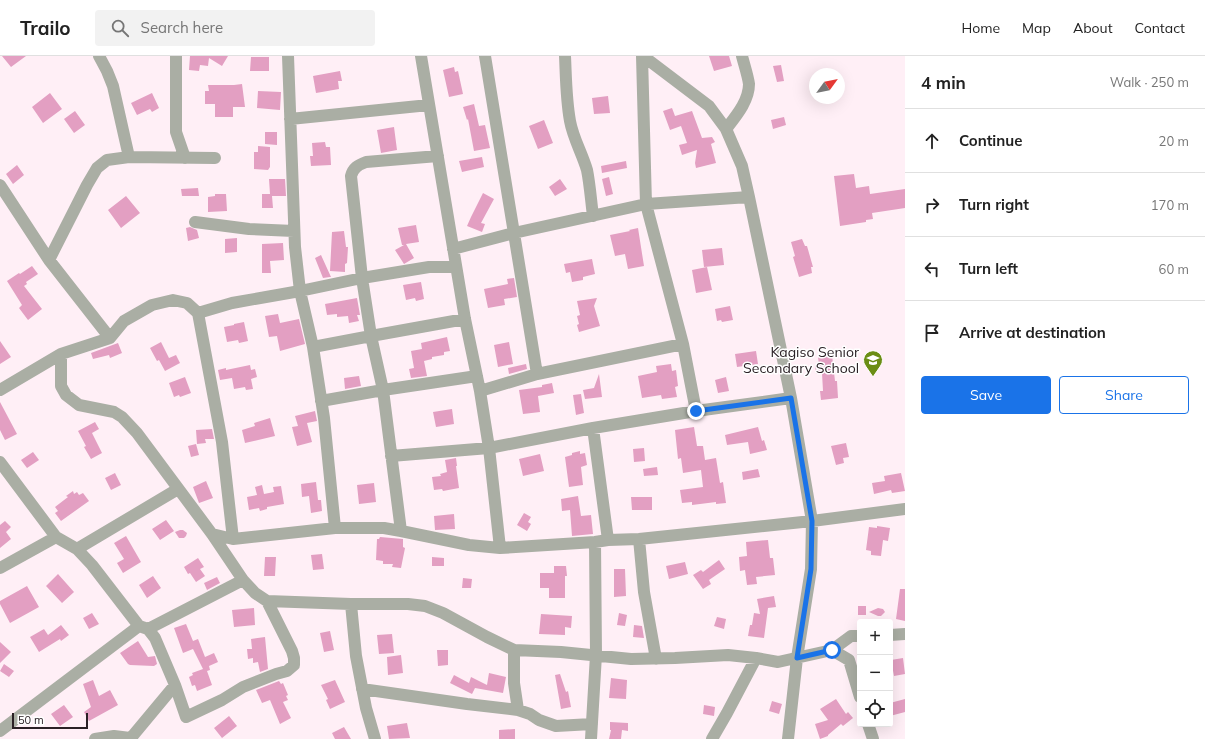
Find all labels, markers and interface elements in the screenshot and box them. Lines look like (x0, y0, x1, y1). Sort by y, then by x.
search box (95, 10, 375, 46)
text: Trailo (20, 16, 71, 40)
icon: search (109, 17, 131, 39)
text: Search here (141, 18, 223, 37)
text: Home (961, 19, 1000, 37)
text: Map (1022, 19, 1051, 37)
text: About (1073, 19, 1113, 37)
text: Contact (1135, 19, 1185, 37)
north arrow (809, 68, 845, 104)
text: 4 min (921, 72, 966, 93)
text: Walk · 250 m (1110, 74, 1189, 90)
icon: ahead (921, 130, 943, 152)
text: Continue (959, 131, 1022, 150)
text: 20 m (1159, 133, 1189, 149)
icon: right (921, 194, 943, 216)
text: Turn right (959, 195, 1029, 214)
text: 170 m (1151, 197, 1189, 213)
icon: left (921, 258, 943, 280)
text: Turn left (959, 259, 1018, 278)
text: 60 m (1159, 261, 1189, 277)
icon: arrive (921, 322, 943, 344)
text: Arrive at destination (959, 323, 1106, 342)
place label: Kagiso Senior Secondary School (743, 343, 860, 377)
school or university icon: Kagiso Senior Secondary School (862, 349, 884, 377)
button: Save (921, 376, 1051, 414)
button: Share (1059, 376, 1189, 414)
route end (687, 402, 705, 420)
map controls (857, 619, 893, 727)
button: + (857, 619, 893, 655)
route start (823, 641, 841, 659)
button: − (857, 655, 893, 691)
button: locate (857, 691, 893, 727)
scale bar (12, 711, 88, 730)
text: 50 m (18, 713, 44, 727)

